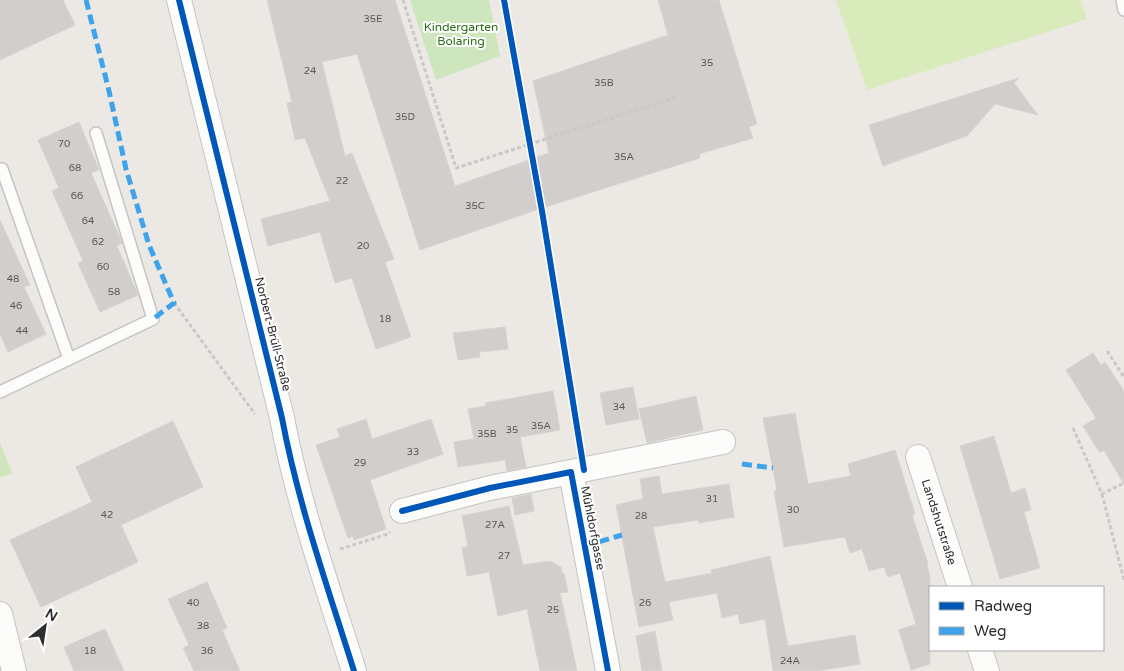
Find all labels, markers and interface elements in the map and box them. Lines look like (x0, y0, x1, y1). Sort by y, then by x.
house number: 35E (364, 13, 382, 25)
park label: Kindergarten Bolaring (424, 20, 498, 48)
house number: 35 (701, 57, 713, 69)
house number: 24 (304, 65, 316, 77)
house number: 35B (594, 77, 614, 89)
house number: 35D (395, 111, 415, 123)
house number: 70 (58, 138, 70, 150)
house number: 35A (614, 151, 634, 163)
house number: 68 (69, 162, 81, 174)
house number: 22 (336, 175, 348, 187)
house number: 66 (71, 190, 83, 202)
house number: 35C (465, 200, 485, 212)
house number: 64 (82, 215, 94, 227)
house number: 62 (92, 236, 104, 248)
house number: 20 (357, 240, 369, 252)
house number: 60 (97, 261, 109, 273)
house number: 48 (7, 273, 19, 285)
street label: Norbert-Brüll-Straße (252, 276, 294, 393)
house number: 58 (108, 286, 120, 298)
house number: 46 (10, 300, 22, 312)
house number: 18 (379, 313, 391, 325)
house number: 44 (16, 325, 28, 337)
house number: 34 (613, 401, 625, 413)
house number: 35A (531, 420, 551, 432)
house number: 35 (506, 424, 518, 436)
house number: 35B (477, 428, 497, 440)
house number: 33 (407, 446, 419, 458)
house number: 29 (354, 457, 366, 469)
street label: Landshutstraße (919, 477, 959, 567)
street label: Mühldorfgasse (578, 485, 608, 571)
house number: 31 (706, 493, 718, 505)
house number: 30 (787, 504, 799, 516)
house number: 42 (101, 509, 113, 521)
house number: 28 (635, 510, 647, 522)
house number: 27A (485, 519, 505, 531)
house number: 27 (498, 550, 510, 562)
legend (929, 586, 1104, 651)
house number: 40 (187, 597, 199, 609)
house number: 26 (639, 597, 651, 609)
text: Radweg (974, 597, 1032, 615)
north arrow (20, 601, 70, 651)
house number: 25 (547, 604, 559, 616)
text: N (42, 605, 60, 625)
house number: 38 (197, 620, 209, 632)
text: Weg (974, 622, 1006, 640)
house number: 18 (84, 645, 96, 657)
house number: 36 (201, 645, 213, 657)
house number: 24A (780, 655, 800, 667)

